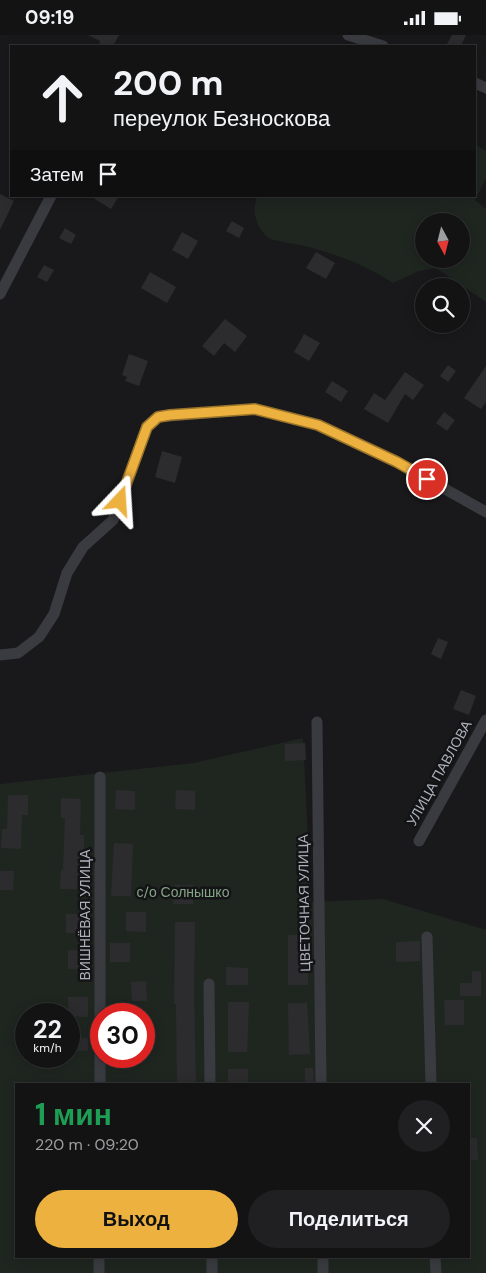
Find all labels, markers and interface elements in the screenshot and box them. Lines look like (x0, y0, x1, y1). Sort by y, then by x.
text: 09:19 (25, 5, 74, 30)
text: 200 m (113, 60, 224, 106)
icon: ahead (30, 65, 95, 130)
text: переулок Безноскова (113, 104, 330, 133)
icon: arrive (94, 160, 122, 188)
text: Затем (30, 162, 84, 187)
north arrow (415, 213, 470, 267)
map controls (415, 213, 470, 333)
button: search (415, 278, 470, 333)
pin (406, 458, 448, 500)
icon: arrive (413, 465, 441, 493)
position arrow (93, 474, 145, 526)
street label: УЛИЦА ПАВЛОВА (403, 716, 476, 829)
street label: ЦВЕТОЧНАЯ УЛИЦА (294, 833, 314, 972)
street label: ВИШНЁВАЯ УЛИЦА (76, 849, 94, 981)
park label: с/о Солнышко (137, 883, 230, 901)
speed limit sign: 30 (90, 1003, 155, 1068)
text: 22 (33, 1013, 62, 1046)
text: km/h (33, 1040, 62, 1056)
text: 1 мин (35, 1095, 112, 1134)
button: close (398, 1100, 450, 1152)
text: 220 m · 09:20 (35, 1134, 139, 1155)
button: Выход (35, 1190, 238, 1248)
button: Поделиться (248, 1190, 450, 1248)

